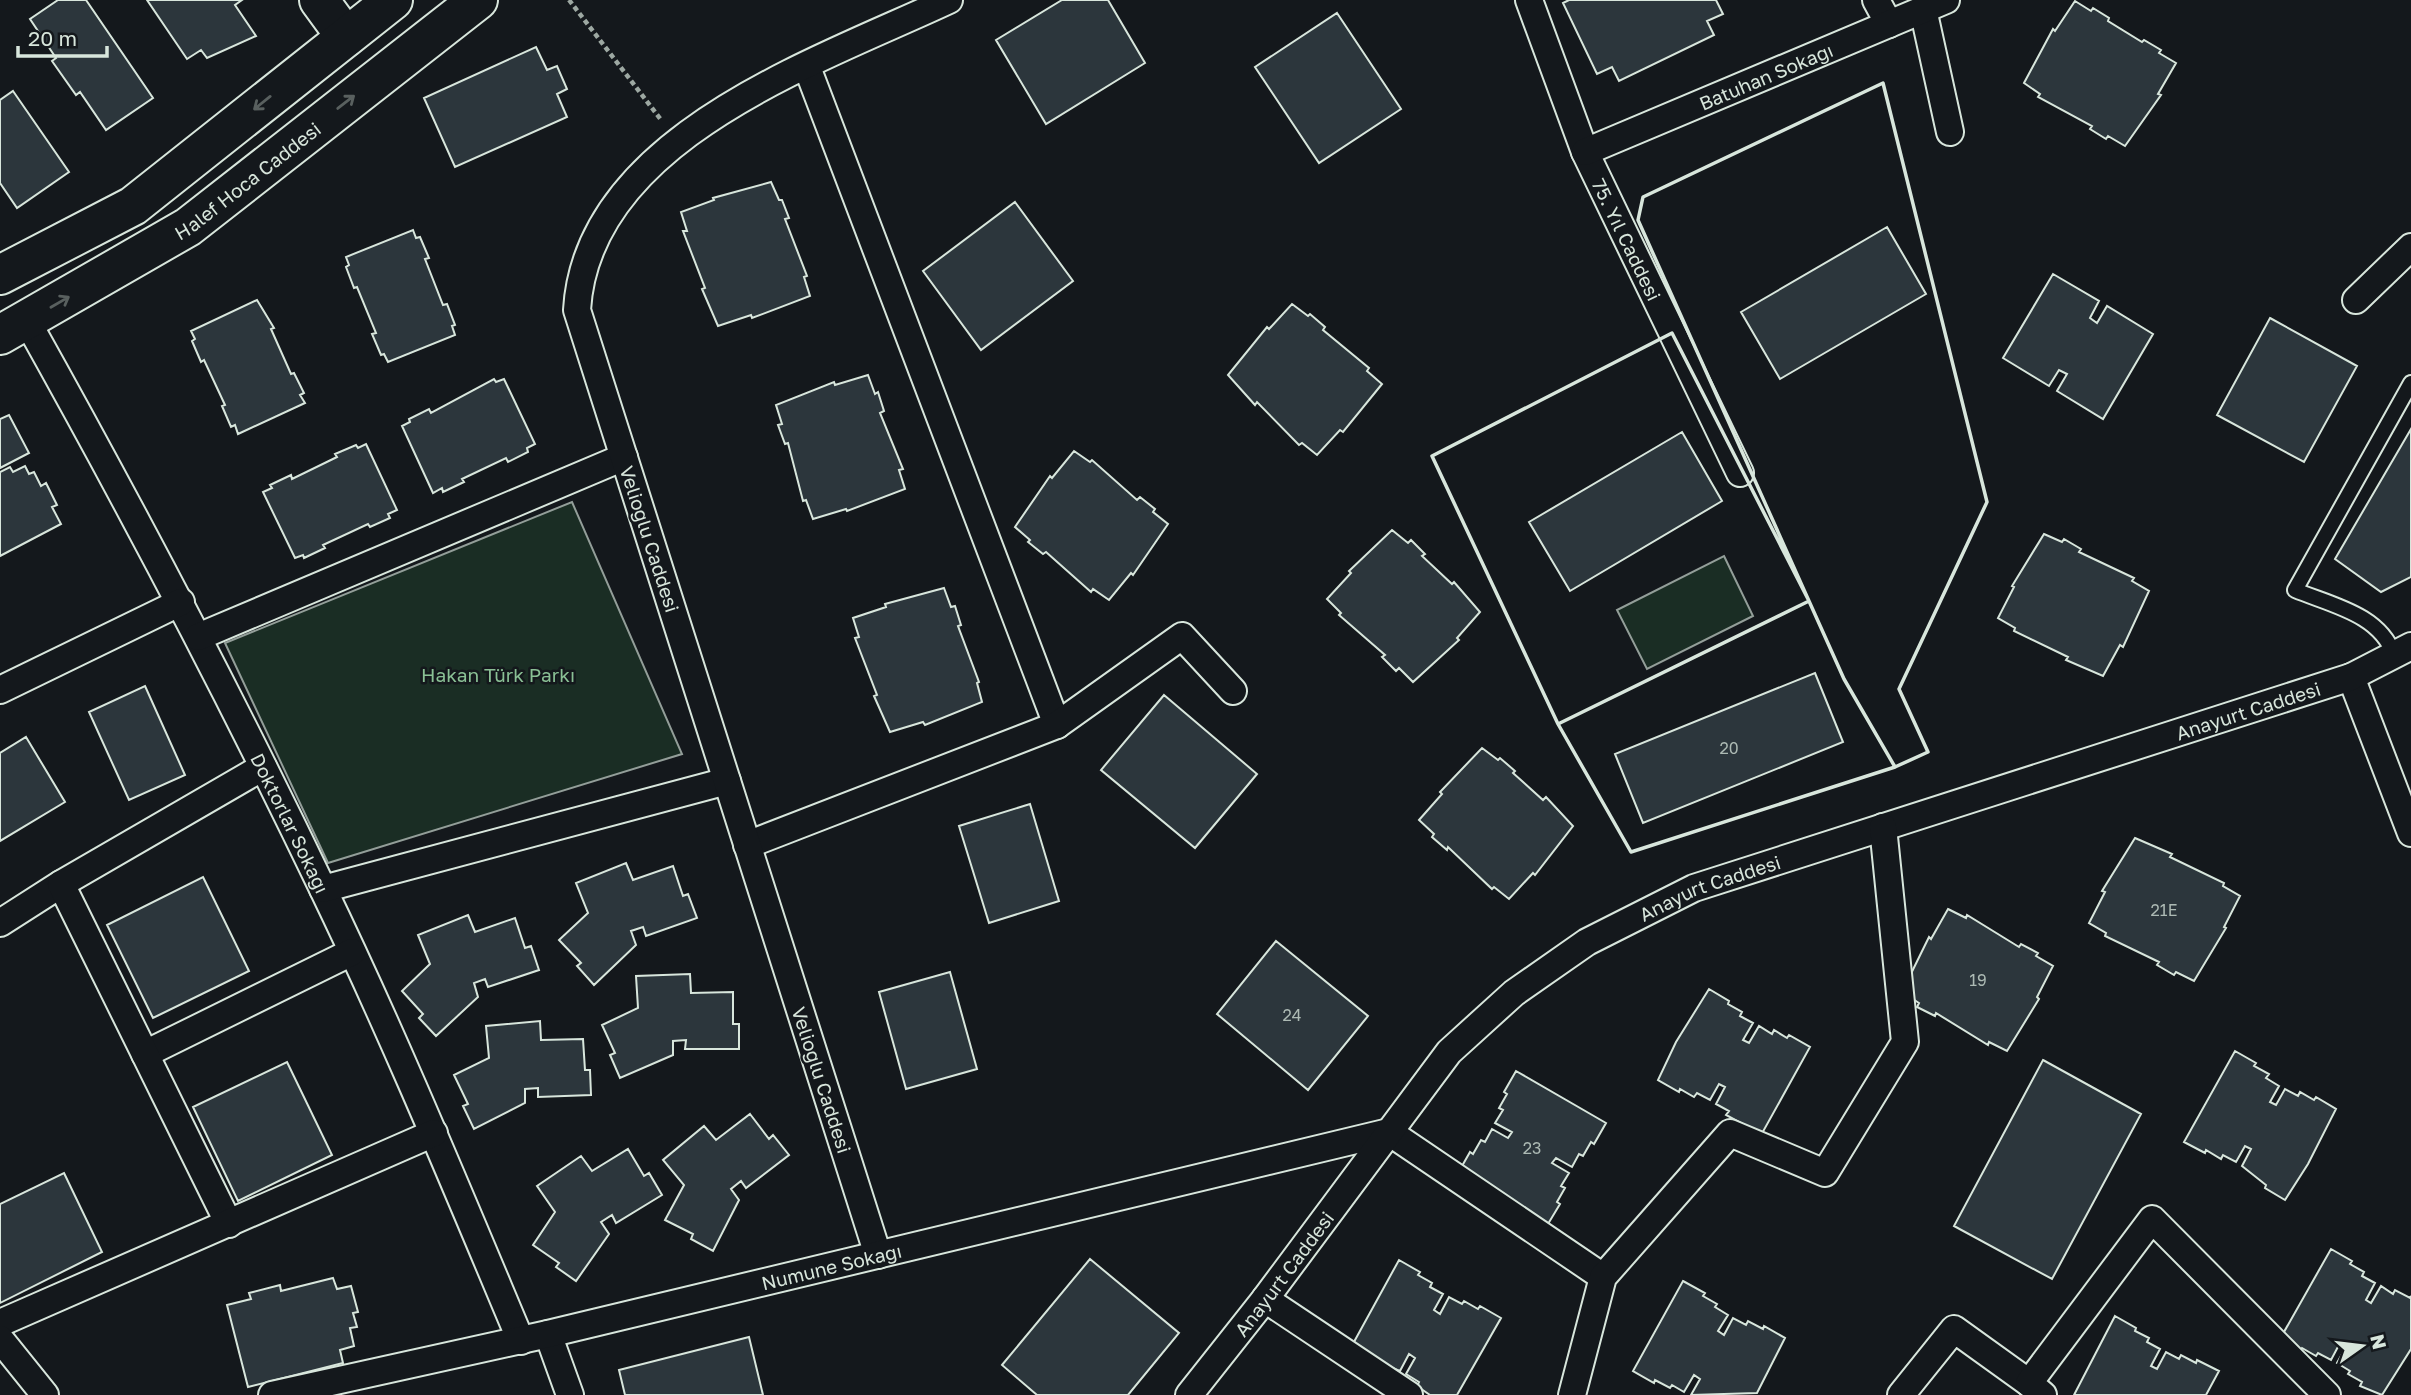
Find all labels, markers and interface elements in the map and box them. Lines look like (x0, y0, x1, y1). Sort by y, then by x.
scale bar (18, 14, 107, 58)
text: 20 m (28, 25, 77, 51)
street label: Batuhan Sokağı (1695, 38, 1836, 114)
one-way arrow (336, 94, 354, 109)
one-way arrow (254, 95, 272, 111)
street label: Halef Hoca Caddesi (170, 117, 325, 244)
street label: 75. Yıl Caddesi (1588, 174, 1666, 304)
one-way arrow (50, 295, 70, 309)
street label: Velioğlu Caddesi (616, 463, 684, 615)
park label: Hakan Türk Parkı (421, 663, 575, 686)
street label: Anayurt Caddesi (2173, 676, 2323, 744)
house number: 20 (1719, 738, 1739, 758)
street label: Doktorlar Sokağı (247, 749, 335, 897)
street label: Anayurt Caddesi (1635, 850, 1783, 925)
house number: 21E (2151, 900, 2177, 920)
house number: 19 (1969, 970, 1987, 990)
street label: Velioğlu Caddesi (788, 1004, 856, 1156)
house number: 24 (1282, 1005, 1302, 1025)
house number: 23 (1523, 1138, 1541, 1158)
street label: Anayurt Caddesi (1229, 1207, 1338, 1340)
street label: Numune Sokağı (759, 1238, 904, 1294)
north arrow (2327, 1311, 2397, 1381)
text: N (2366, 1332, 2392, 1352)

